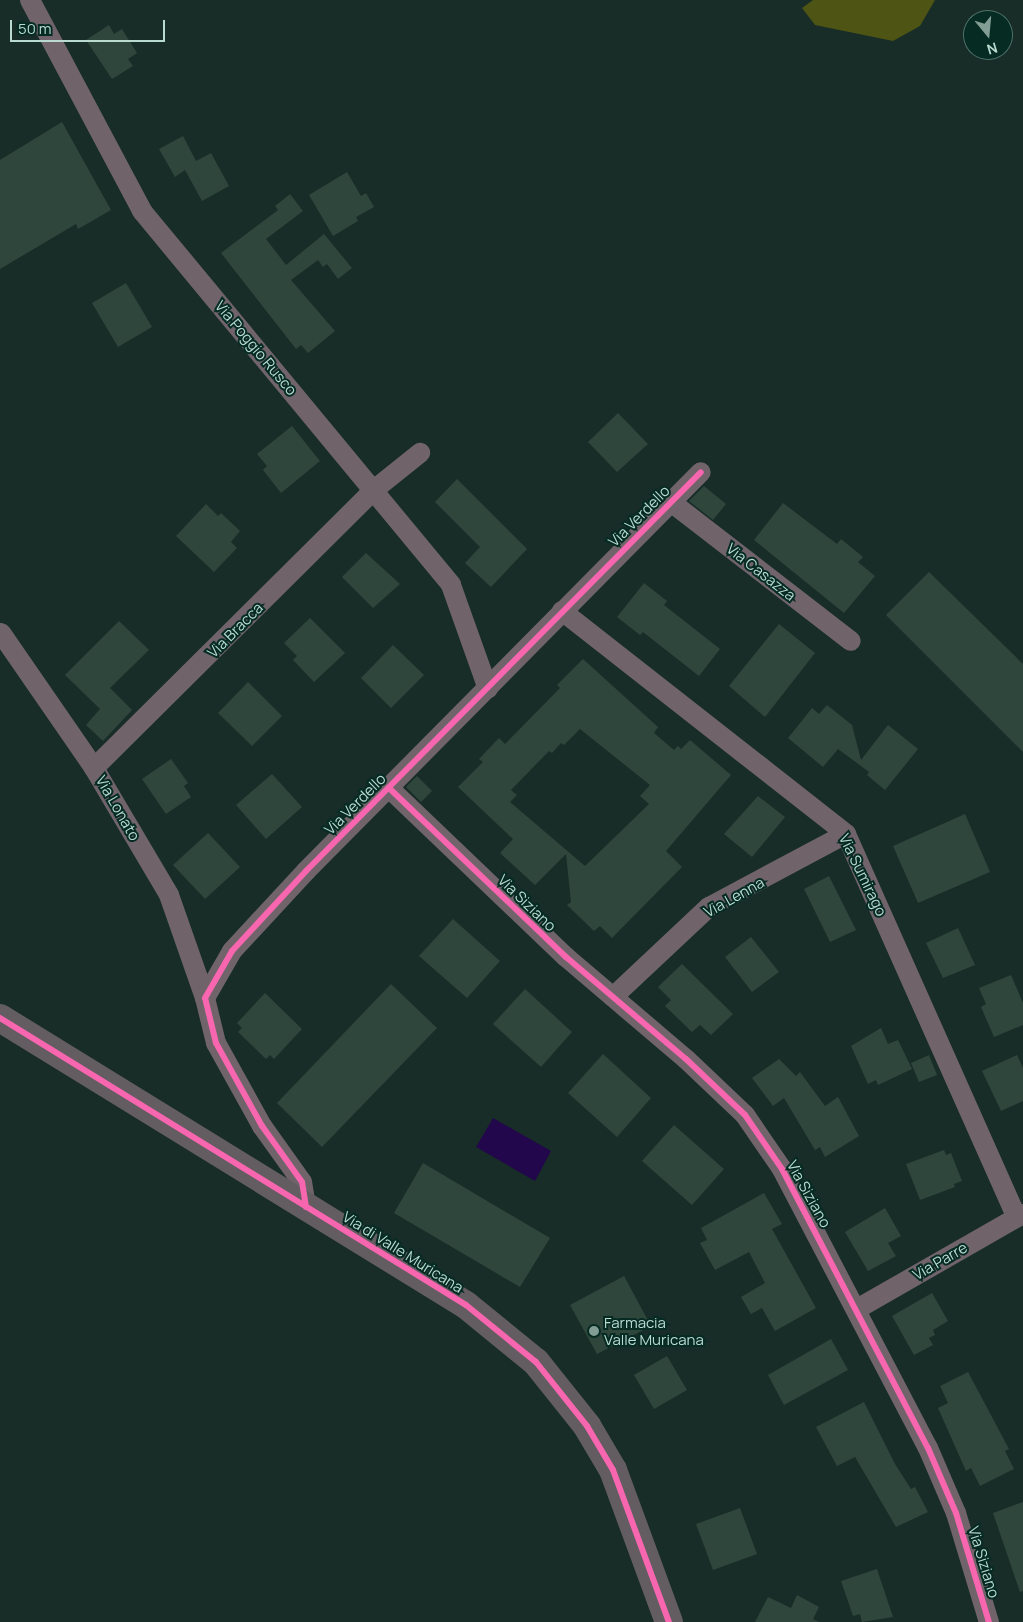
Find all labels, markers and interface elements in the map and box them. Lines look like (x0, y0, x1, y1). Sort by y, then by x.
scale bar (12, 10, 168, 42)
north arrow (963, 10, 1013, 60)
text: 50 m (18, 18, 52, 39)
text: N (985, 38, 1000, 59)
street label: Via Poggio Rusco (211, 297, 301, 399)
street label: Via Verdello (605, 482, 673, 550)
street label: Via Casazza (723, 539, 799, 605)
street label: Via Bracca (204, 599, 266, 661)
street label: Via Verdello (321, 770, 389, 838)
street label: Via Lonato (92, 772, 144, 844)
street label: Via Sumirago (835, 831, 891, 919)
street label: Via Siziano (494, 871, 560, 935)
street label: Via Lenna (701, 873, 767, 921)
street label: Via Siziano (783, 1157, 835, 1231)
street label: Via di Valle Muricana (339, 1208, 467, 1296)
street label: Via Parre (909, 1238, 971, 1284)
place label: Farmacia Valle Muricana (604, 1313, 704, 1348)
marker: Farmacia Valle Muricana (588, 1325, 600, 1337)
street label: Via Siziano (965, 1524, 1003, 1600)

